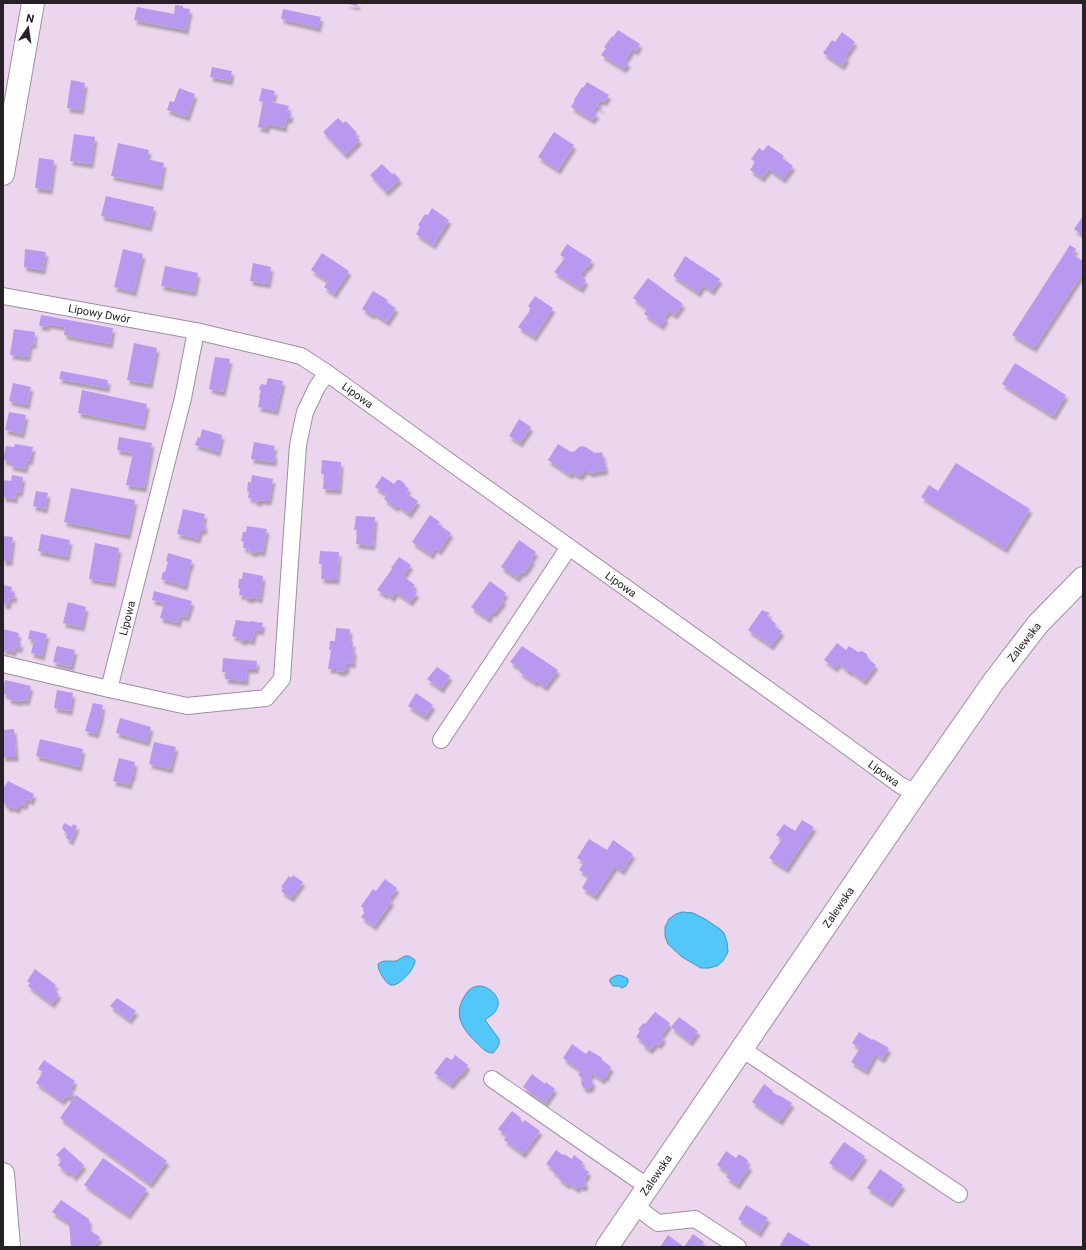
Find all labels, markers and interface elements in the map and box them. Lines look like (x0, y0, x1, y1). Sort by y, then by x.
north arrow (8, 8, 48, 48)
text: N (25, 12, 36, 26)
street label: Lipowy Dwór (67, 301, 132, 326)
street label: Lipowa (340, 380, 376, 411)
street label: Lipowa (603, 569, 639, 600)
street label: Lipowa (116, 599, 138, 637)
street label: Zalewska (1005, 620, 1044, 664)
street label: Lipowa (866, 758, 902, 789)
street label: Zalewska (820, 884, 857, 930)
street label: Zalewska (637, 1152, 674, 1198)

